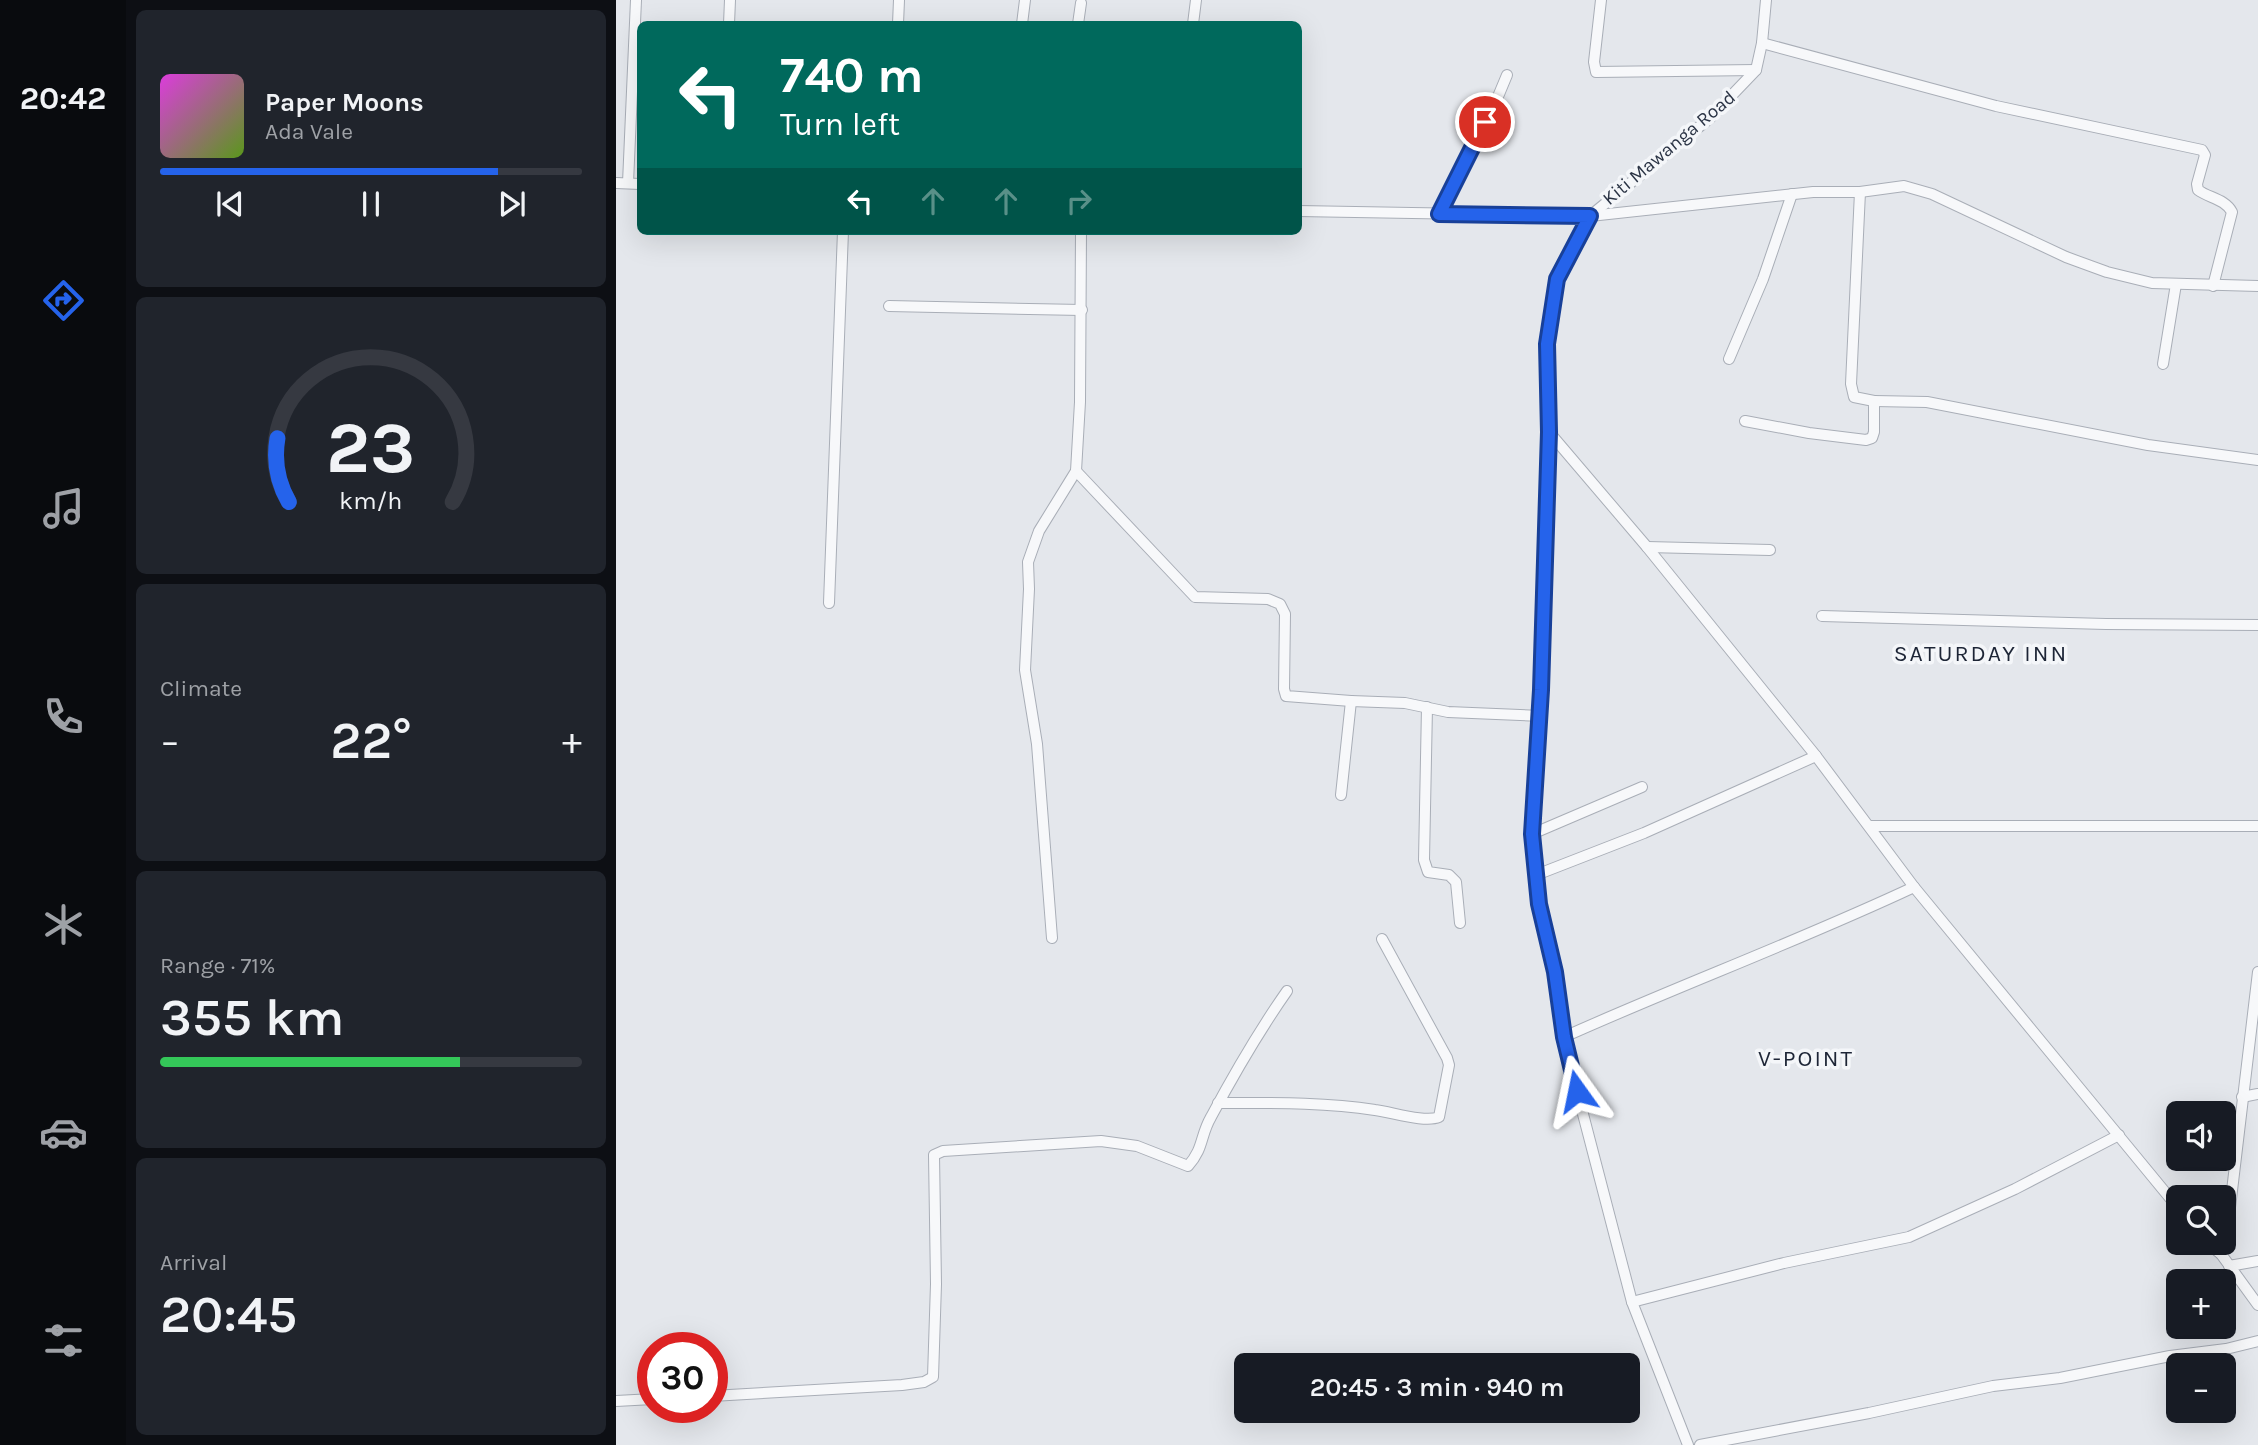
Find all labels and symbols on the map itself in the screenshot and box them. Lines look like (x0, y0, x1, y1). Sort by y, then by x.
street label: Kiti Mawanga Road (1598, 86, 1740, 210)
pin (1455, 92, 1515, 152)
district label: SATURDAY INN (1894, 640, 2068, 667)
district label: V-POINT (1758, 1045, 1854, 1072)
position arrow (1540, 1054, 1614, 1128)
speed limit sign: 30 (637, 1332, 728, 1423)

